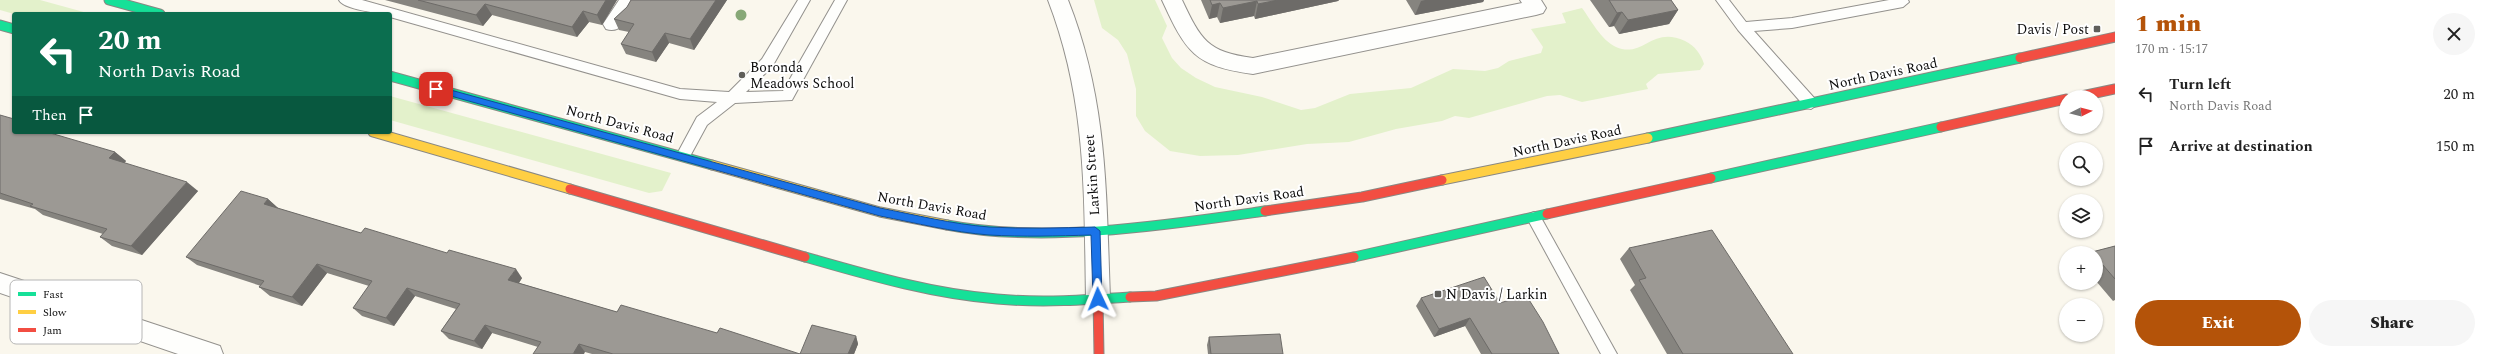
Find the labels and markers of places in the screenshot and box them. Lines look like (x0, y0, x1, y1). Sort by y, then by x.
place label: Davis / Post (2017, 19, 2089, 40)
marker: Davis / Post (2092, 24, 2102, 34)
place label: Boronda Meadows School (750, 57, 854, 94)
marker: Boronda Meadows School (737, 70, 747, 80)
pin (419, 72, 453, 106)
place label: N Davis / Larkin (1446, 284, 1547, 305)
marker: N Davis / Larkin (1433, 289, 1443, 299)

